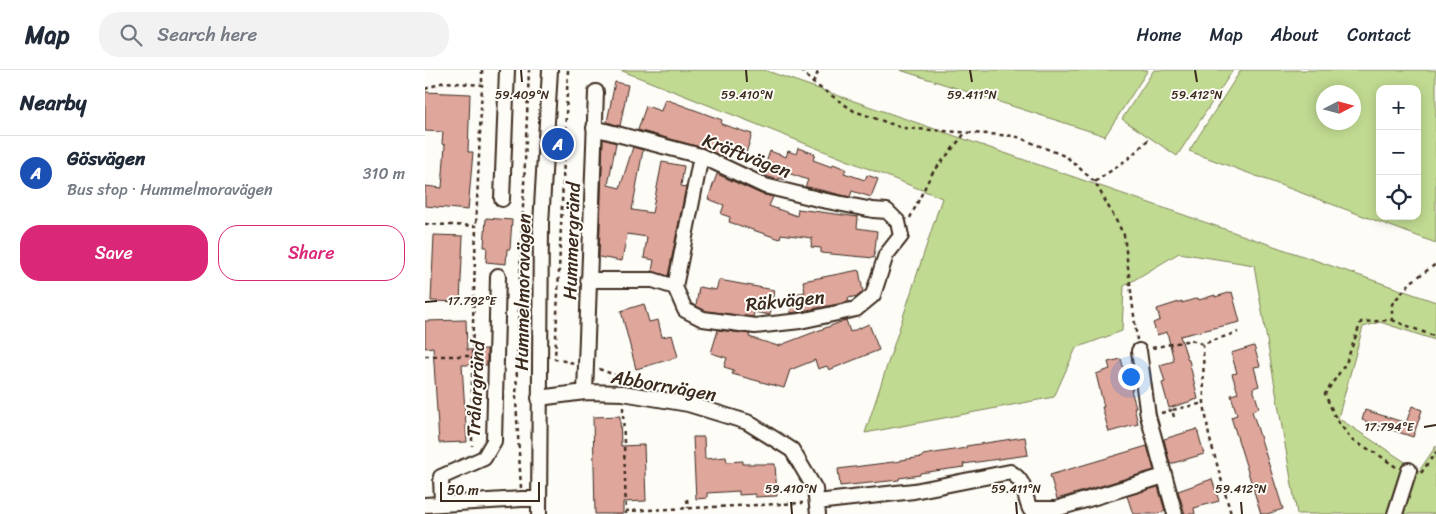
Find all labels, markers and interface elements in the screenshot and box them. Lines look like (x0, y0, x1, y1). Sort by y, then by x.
search box (99, 12, 449, 57)
text: Map (25, 14, 69, 56)
text: Search here (157, 18, 257, 51)
text: Home (1137, 19, 1182, 51)
text: Map (1210, 19, 1243, 51)
text: About (1271, 19, 1319, 51)
text: Contact (1347, 19, 1411, 51)
icon: search (117, 21, 145, 49)
text: Nearby (20, 84, 86, 122)
text: 59.409°N (495, 84, 550, 106)
text: 59.410°N (721, 84, 774, 106)
text: 59.411°N (947, 84, 997, 106)
text: 59.412°N (1171, 84, 1223, 106)
north arrow (1316, 85, 1361, 130)
map controls (1376, 85, 1421, 220)
button: + (1376, 85, 1421, 130)
street label: Kräftvägen (698, 123, 796, 188)
pin: A (542, 125, 574, 163)
button: − (1376, 130, 1421, 175)
text: Gösvägen (67, 142, 145, 175)
text: A (31, 159, 41, 188)
text: 310 m (363, 159, 405, 188)
text: Bus stop · Hummelmoravägen (67, 175, 273, 204)
button: locate (1376, 175, 1421, 220)
street label: Hummergränd (553, 180, 590, 300)
street label: Hummelmoravägen (505, 213, 540, 371)
button: Save (20, 225, 208, 281)
button: Share (218, 225, 405, 281)
street label: Räkvägen (744, 280, 826, 321)
text: 17.792°E (448, 290, 498, 312)
street label: Trålargränd (457, 338, 495, 438)
street label: Abborrvägen (608, 360, 719, 411)
your location (1118, 364, 1144, 390)
text: 17.794°E (1364, 416, 1415, 438)
text: 50 m (447, 478, 479, 503)
text: 59.410°N (765, 478, 818, 500)
text: 59.411°N (991, 478, 1041, 500)
text: 59.412°N (1215, 478, 1267, 500)
scale bar (440, 479, 540, 502)

